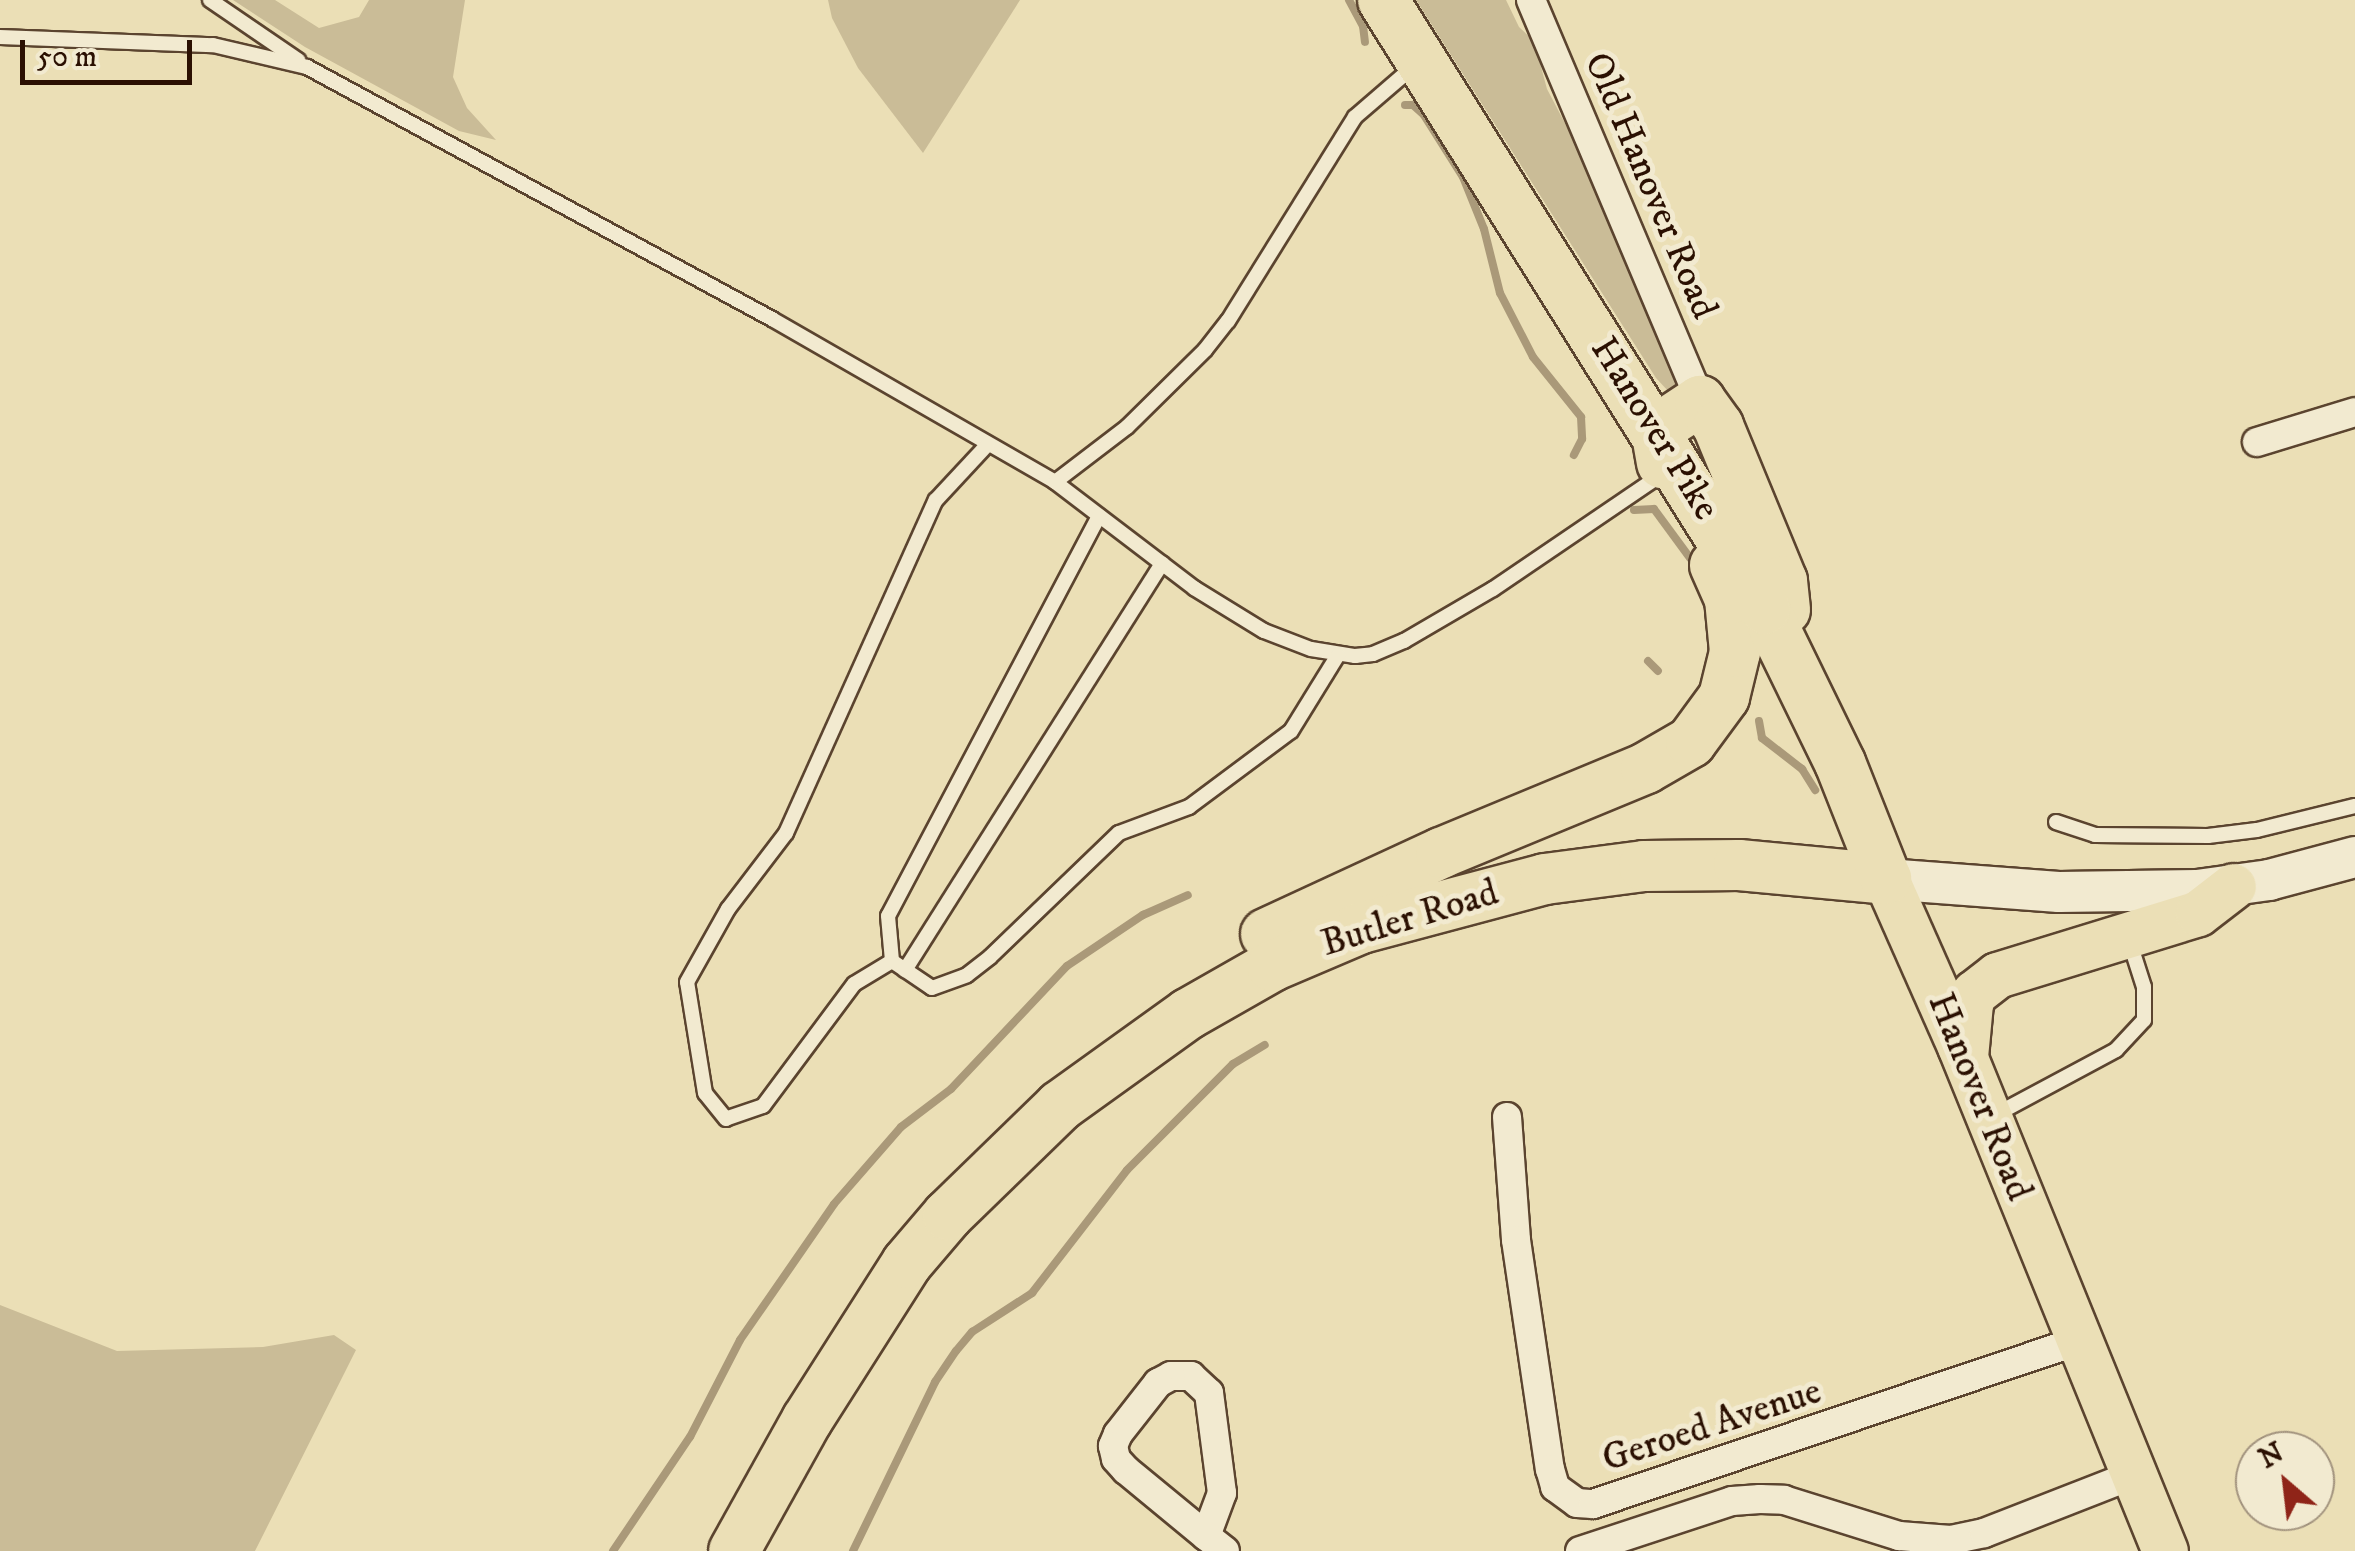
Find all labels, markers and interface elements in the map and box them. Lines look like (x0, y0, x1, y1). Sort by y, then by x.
scale bar (25, 20, 198, 82)
text: 50 m (37, 39, 97, 76)
street label: Old Hanover Road (1573, 46, 1727, 326)
street label: Hanover Pike (1580, 329, 1728, 529)
street label: Butler Road (1316, 871, 1504, 967)
street label: Hanover Road (1917, 987, 2041, 1207)
street label: Geroed Avenue (1597, 1369, 1827, 1483)
north arrow (2235, 1431, 2335, 1531)
text: N (2253, 1435, 2290, 1477)

